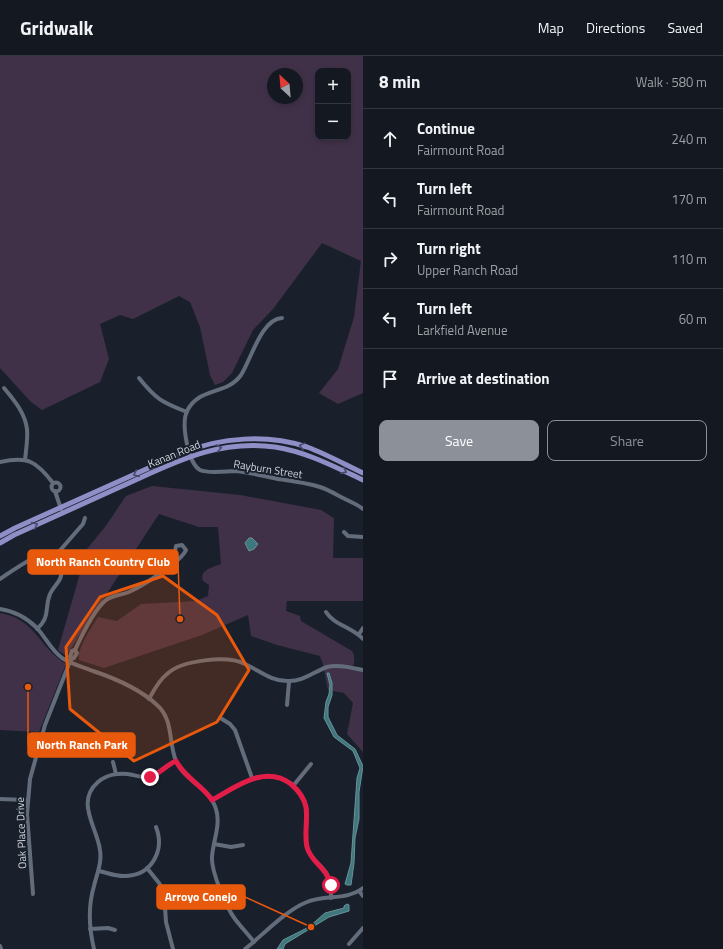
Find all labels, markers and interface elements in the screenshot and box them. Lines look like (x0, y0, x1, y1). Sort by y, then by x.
text: Gridwalk (20, 13, 93, 42)
text: Map (538, 17, 564, 38)
text: Directions (586, 17, 645, 38)
text: Saved (667, 17, 703, 38)
north arrow (267, 68, 303, 104)
map controls (315, 68, 351, 140)
button: + (315, 68, 351, 104)
text: 8 min (379, 69, 420, 95)
text: Walk · 580 m (636, 72, 707, 92)
button: − (315, 104, 351, 140)
text: Continue (417, 117, 475, 140)
icon: ahead (379, 128, 401, 150)
text: 240 m (671, 129, 707, 149)
text: Fairmount Road (417, 140, 504, 160)
text: Turn left (417, 177, 472, 200)
icon: left (379, 188, 401, 210)
text: 170 m (671, 189, 707, 209)
text: Fairmount Road (417, 200, 504, 220)
text: Turn right (417, 237, 481, 260)
icon: right (379, 248, 401, 270)
text: 110 m (671, 249, 707, 269)
text: Upper Ranch Road (417, 260, 518, 280)
text: Turn left (417, 297, 472, 320)
icon: left (379, 308, 401, 330)
text: 60 m (679, 309, 707, 329)
text: Larkfield Avenue (417, 320, 508, 340)
text: Arrive at destination (417, 367, 550, 390)
icon: arrive (379, 368, 401, 390)
button: Save (379, 420, 539, 461)
button: Share (547, 420, 707, 461)
street label: Kanan Road (145, 436, 203, 472)
one-way arrow (298, 442, 305, 451)
one-way arrow (216, 445, 222, 453)
street label: Rayburn Street (232, 456, 304, 482)
one-way arrow (340, 466, 348, 474)
one-way arrow (133, 469, 140, 477)
one-way arrow (31, 522, 38, 530)
callout: North Ranch Country Club (28, 550, 178, 574)
text: North Ranch Country Club (36, 552, 170, 571)
callout: North Ranch Park (28, 733, 135, 757)
text: North Ranch Park (36, 735, 128, 754)
route end (141, 768, 159, 786)
street label: Oak Place Drive (12, 796, 30, 869)
route start (322, 876, 340, 894)
callout: Arroyo Conejo (157, 885, 245, 909)
text: Arroyo Conejo (165, 887, 237, 906)

